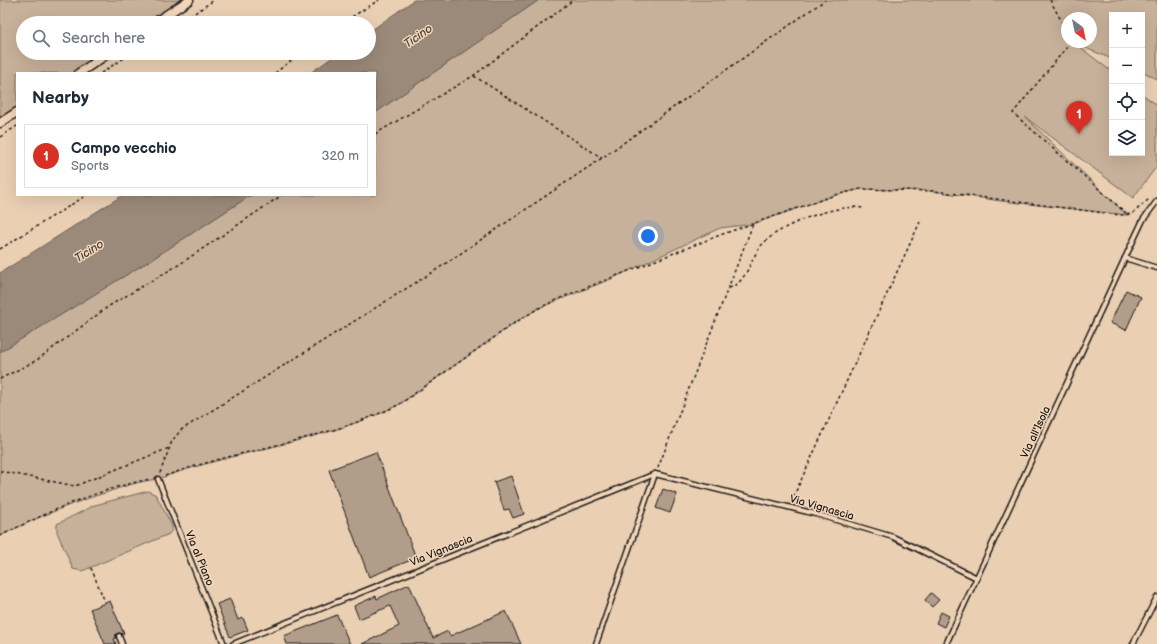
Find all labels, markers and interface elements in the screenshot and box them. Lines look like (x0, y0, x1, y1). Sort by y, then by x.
north arrow (1061, 12, 1097, 48)
map controls (1109, 12, 1145, 156)
button: + (1109, 12, 1145, 48)
search box (16, 16, 376, 60)
water label: Ticino (401, 21, 436, 52)
icon: search (30, 27, 52, 49)
text: Search here (62, 29, 145, 48)
button: − (1109, 48, 1145, 84)
button: locate (1109, 84, 1145, 120)
text: Nearby (32, 88, 89, 108)
pin: 1 (1066, 101, 1092, 134)
button: layers (1109, 120, 1145, 156)
text: Campo vecchio (71, 139, 177, 158)
text: 1 (43, 148, 49, 164)
text: 320 m (321, 148, 359, 164)
text: Sports (71, 158, 109, 174)
your location (638, 226, 658, 246)
water label: Ticino (72, 237, 107, 266)
street label: Via all'Isola (1018, 404, 1053, 460)
street label: Via Vignascia (788, 492, 856, 523)
street label: Via al Piano (183, 529, 216, 588)
street label: Via Vignascia (408, 532, 474, 569)

